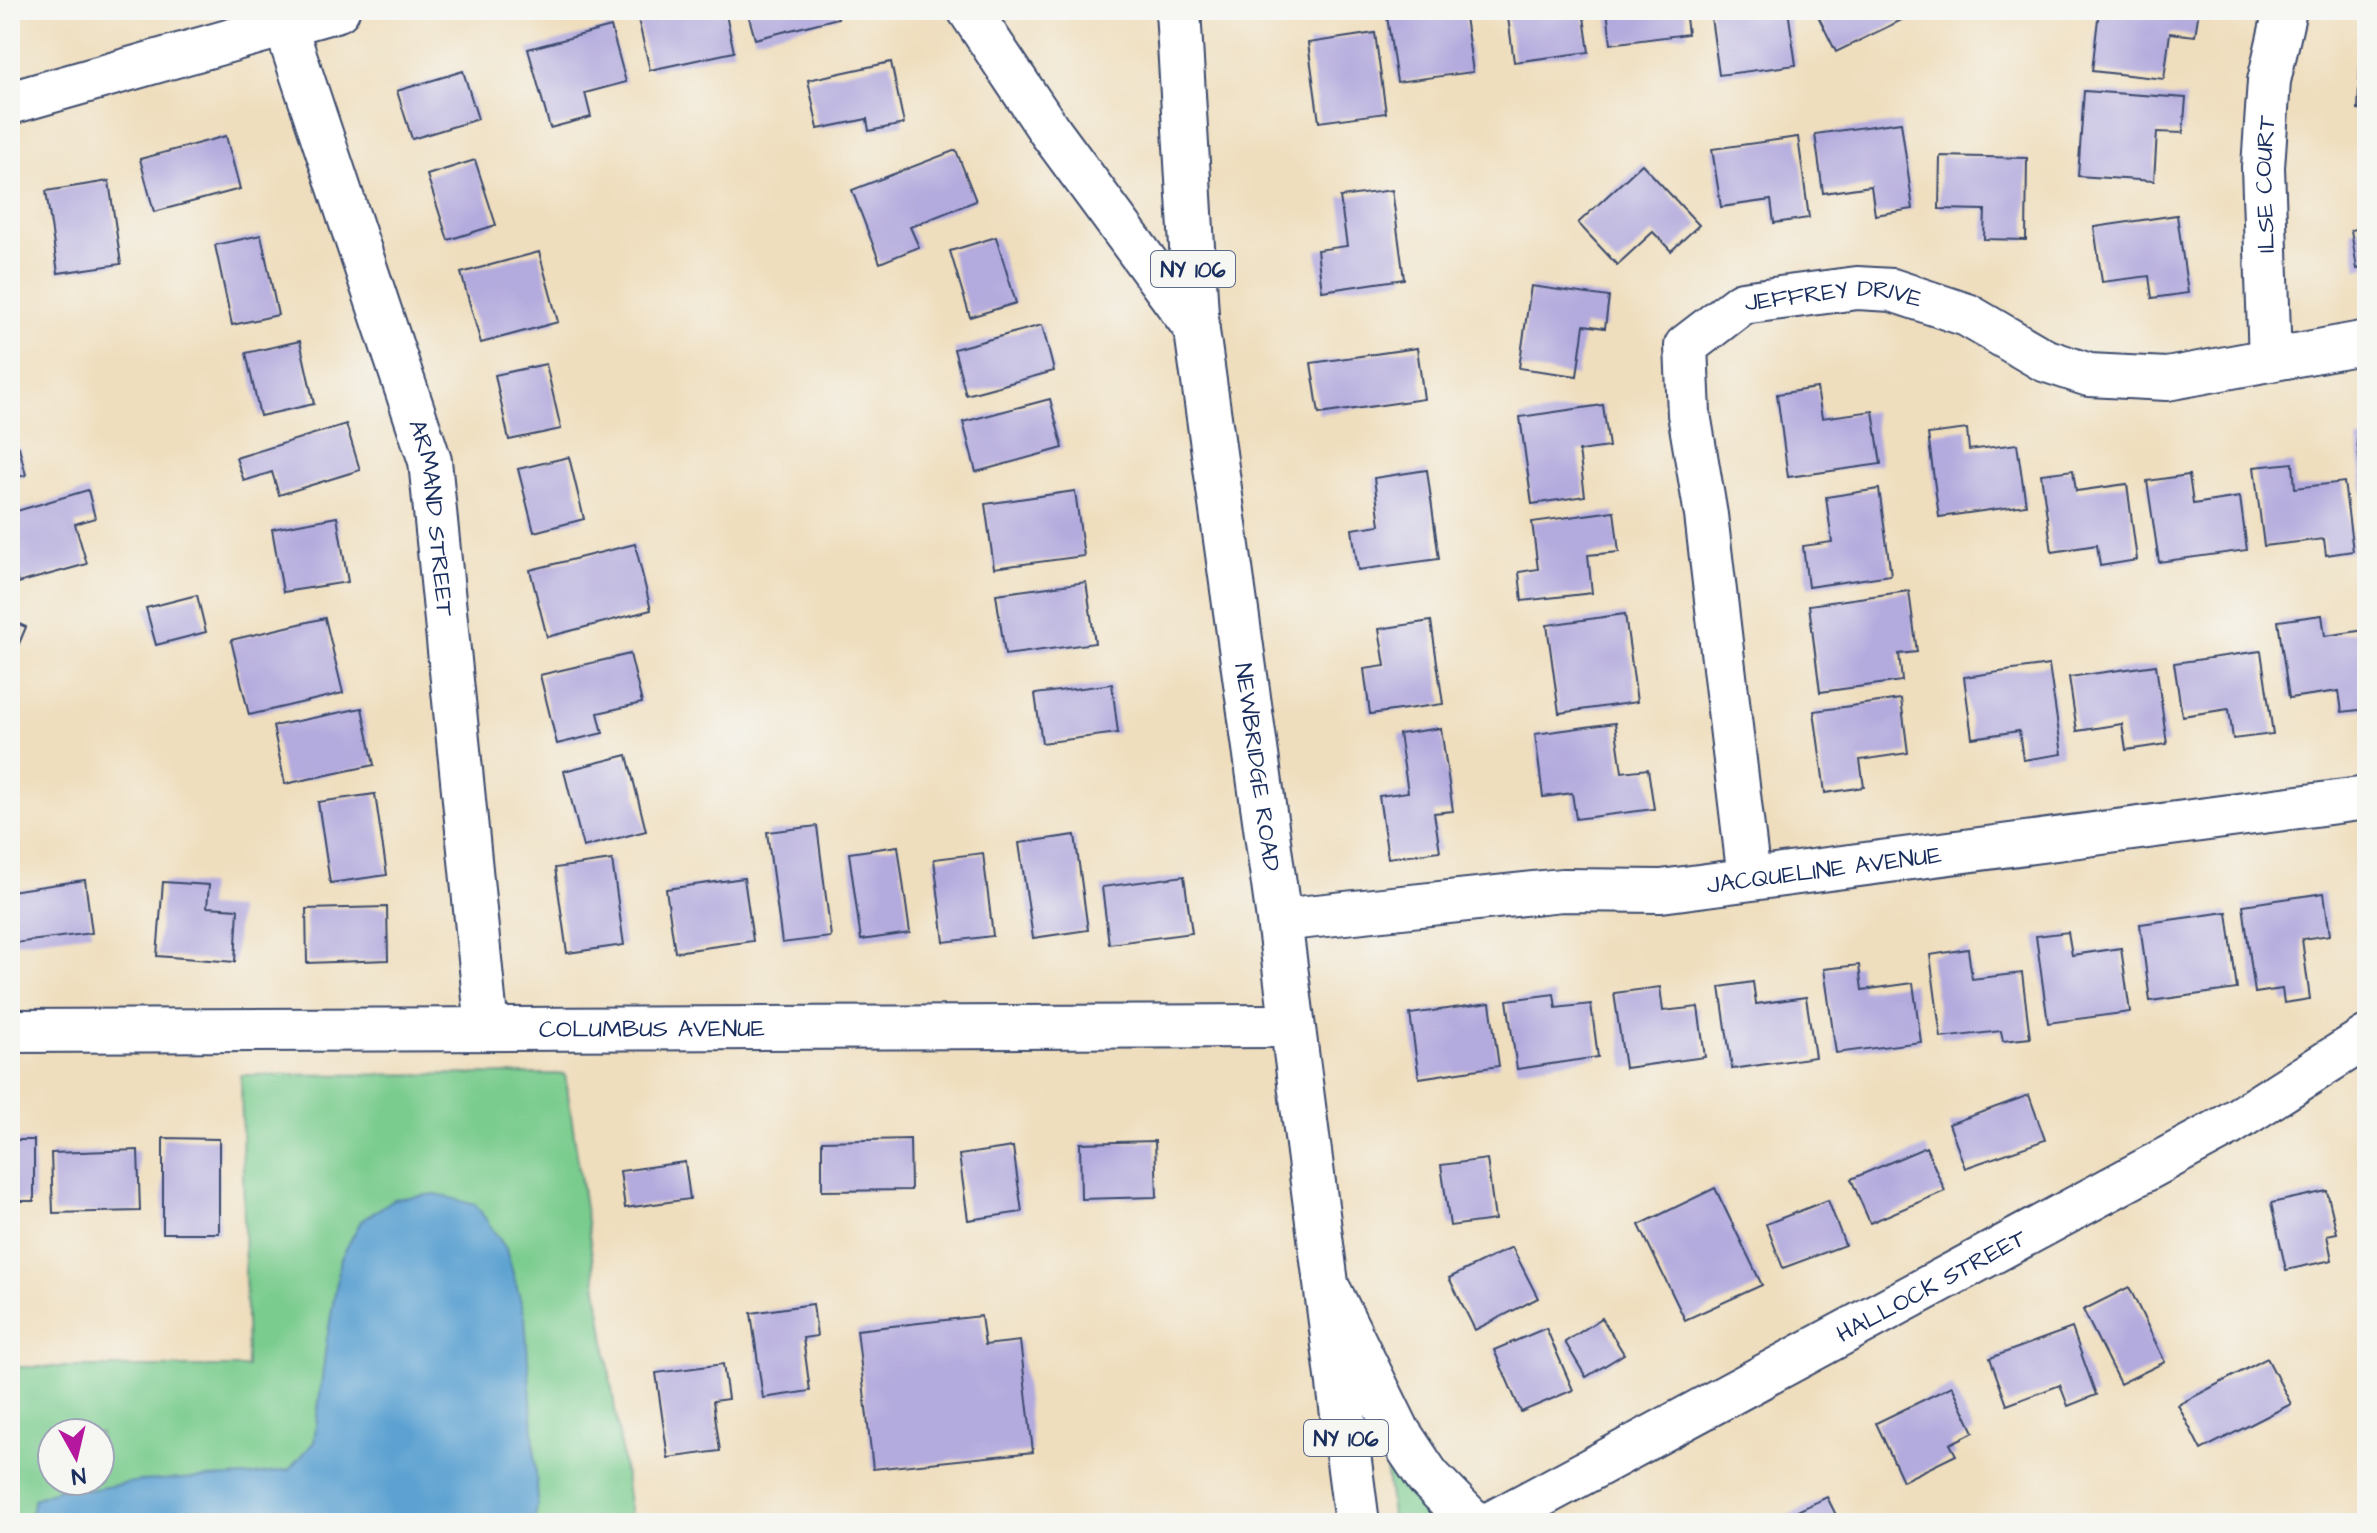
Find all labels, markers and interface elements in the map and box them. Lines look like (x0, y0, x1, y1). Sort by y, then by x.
street label: ILSE COURT (2247, 114, 2285, 254)
road number: NY 106 (1151, 251, 1235, 287)
street label: JEFFREY DRIVE (1743, 272, 1927, 321)
street label: ARMAND STREET (399, 415, 461, 618)
street label: NEWBRIDGE ROAD (1225, 661, 1288, 874)
street label: JACQUELINE AVENUE (1705, 838, 1944, 903)
street label: COLUMBUS AVENUE (539, 1012, 765, 1047)
street label: HALLOCK STREET (1831, 1221, 2033, 1352)
north arrow (36, 1417, 116, 1497)
road number: NY 106 (1304, 1420, 1388, 1456)
text: N (69, 1459, 88, 1492)

